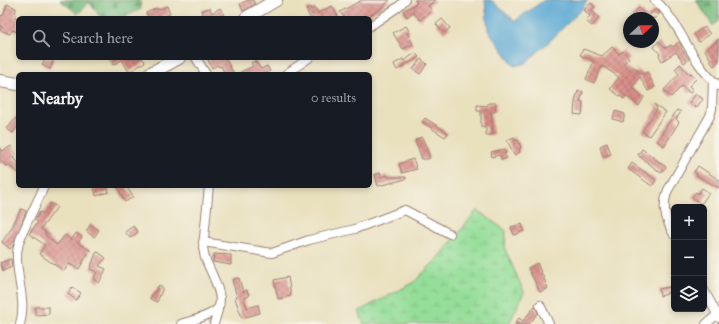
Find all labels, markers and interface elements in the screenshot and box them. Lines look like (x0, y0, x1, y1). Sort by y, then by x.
north arrow (623, 12, 659, 48)
search box (16, 16, 372, 60)
icon: search (30, 27, 52, 49)
text: Search here (62, 29, 133, 47)
text: Nearby (32, 88, 83, 109)
text: 0 results (311, 90, 356, 106)
map controls (671, 204, 707, 312)
button: + (671, 204, 707, 240)
button: − (671, 240, 707, 276)
button: layers (671, 276, 707, 312)

